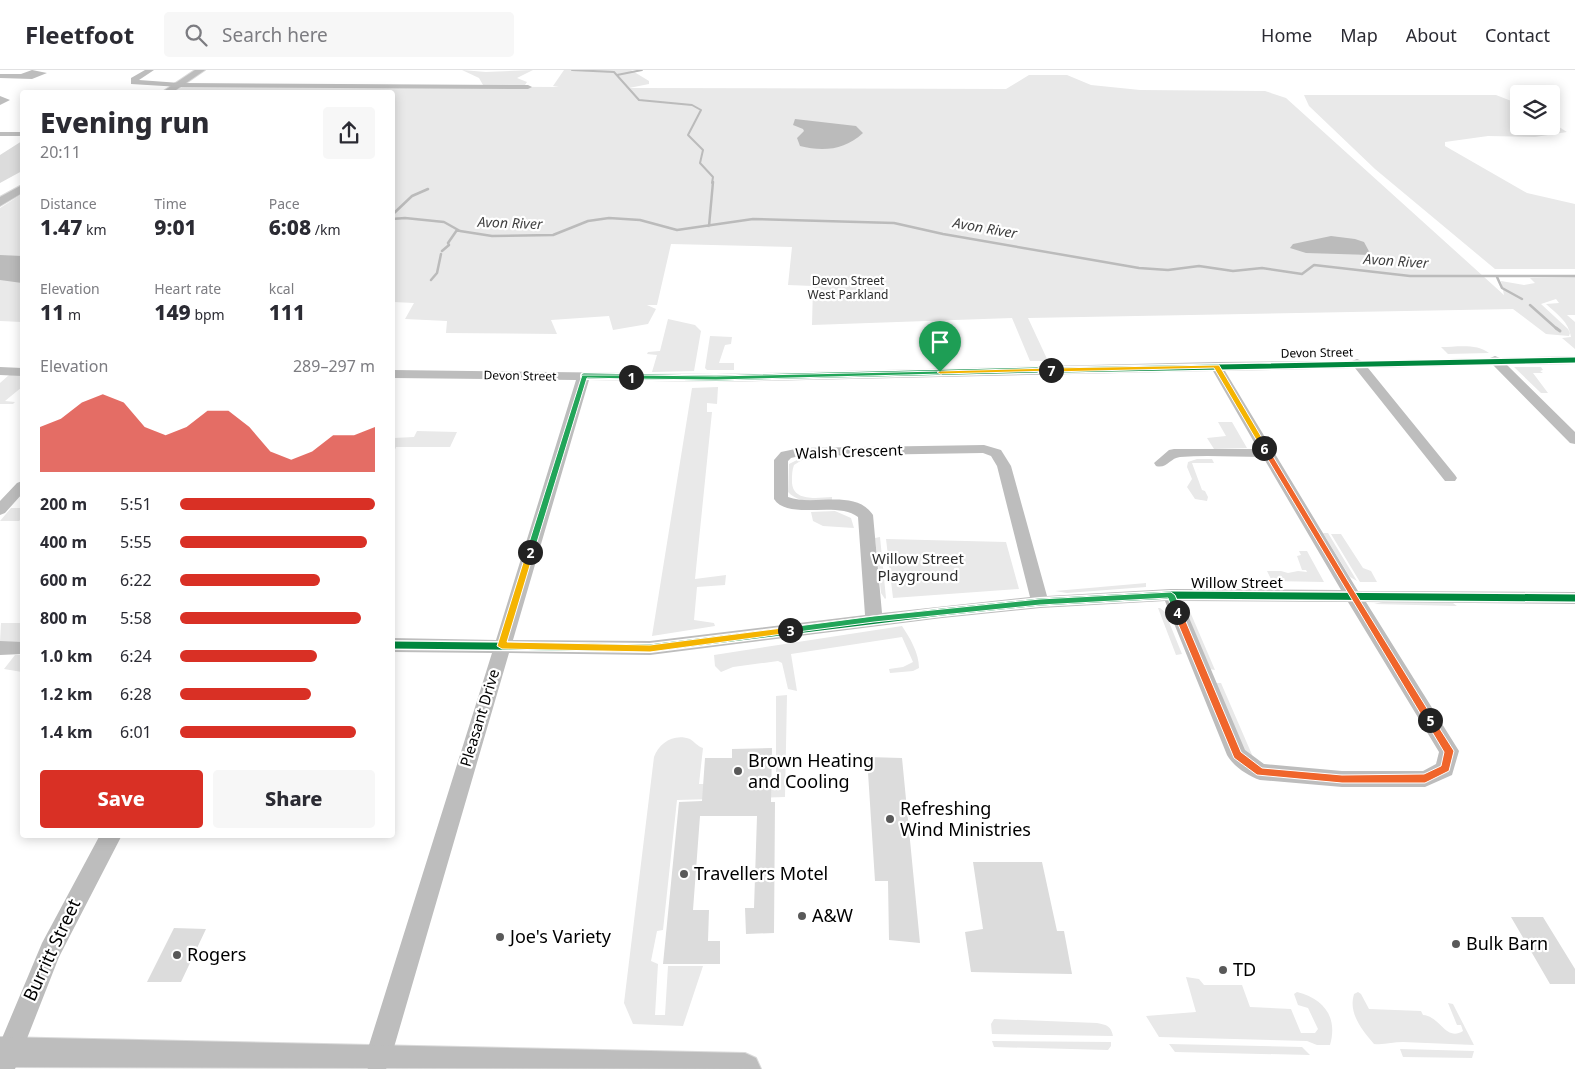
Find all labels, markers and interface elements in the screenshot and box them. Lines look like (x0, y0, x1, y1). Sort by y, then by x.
search box (164, 12, 514, 57)
text: Fleetfoot (25, 18, 134, 51)
icon: search (182, 21, 210, 49)
text: Search here (222, 22, 328, 48)
text: Home (1261, 23, 1312, 47)
text: Map (1340, 23, 1378, 47)
text: About (1406, 23, 1457, 47)
text: Contact (1485, 23, 1550, 47)
map controls (1510, 85, 1560, 135)
button: layers (1510, 85, 1560, 135)
text: Evening run (40, 103, 209, 141)
button: share (323, 107, 375, 159)
text: 20:11 (40, 141, 81, 163)
text: Distance (40, 194, 97, 213)
text: Time (154, 194, 187, 213)
text: Pace (269, 194, 300, 213)
water label: Avon River (476, 212, 543, 233)
water label: Avon River (951, 212, 1019, 243)
text: 1.47 (40, 213, 82, 241)
text: 9:01 (154, 213, 197, 241)
text: 6:08 (269, 213, 311, 241)
text: km (82, 220, 107, 239)
text: /km (311, 220, 340, 239)
water label: Avon River (1362, 249, 1429, 272)
park label: Devon Street West Parkland (808, 272, 888, 303)
text: Elevation (40, 279, 100, 298)
text: Heart rate (154, 279, 221, 298)
text: kcal (269, 279, 294, 298)
text: 11 (40, 298, 64, 326)
text: 149 (154, 298, 191, 326)
text: 111 (269, 298, 305, 326)
text: m (64, 305, 81, 324)
text: bpm (191, 305, 225, 324)
pin (919, 321, 961, 372)
icon: arrive (926, 328, 954, 356)
street label: Devon Street (1281, 343, 1354, 362)
text: Elevation (40, 355, 108, 377)
text: 289–297 m (293, 355, 375, 377)
pin: 7 (1038, 358, 1064, 382)
text: 7 (1047, 361, 1056, 380)
pin: 1 (618, 364, 644, 390)
street label: Devon Street (484, 366, 557, 385)
text: 1 (627, 368, 636, 387)
pin: 6 (1252, 436, 1276, 460)
street label: Walsh Crescent (795, 439, 904, 463)
text: 6 (1260, 439, 1269, 458)
text: 200 m (40, 493, 87, 515)
text: 5:51 (120, 493, 152, 515)
text: 400 m (40, 531, 87, 553)
text: 5:55 (120, 531, 152, 553)
pin: 2 (518, 540, 542, 564)
text: 2 (526, 543, 535, 562)
park label: Willow Street Playground (872, 548, 965, 585)
text: 600 m (40, 569, 87, 591)
text: 6:22 (120, 569, 152, 591)
street label: Willow Street (1191, 572, 1284, 592)
pin: 4 (1164, 600, 1190, 624)
text: 4 (1173, 603, 1182, 622)
text: 800 m (40, 607, 87, 629)
text: 5:58 (120, 607, 152, 629)
pin: 3 (778, 618, 802, 642)
text: 3 (786, 621, 795, 640)
text: 1.0 km (40, 645, 92, 667)
text: 6:24 (120, 645, 152, 667)
street label: Pleasant Drive (455, 666, 503, 769)
text: 1.2 km (40, 683, 92, 705)
text: 6:28 (120, 683, 152, 705)
pin: 5 (1418, 708, 1442, 732)
text: 5 (1426, 711, 1435, 730)
text: 1.4 km (40, 721, 92, 743)
text: 6:01 (120, 721, 152, 743)
place label: Brown Heating and Cooling (748, 748, 874, 793)
marker: Brown Heating and Cooling (732, 765, 744, 777)
button: Save (40, 770, 203, 828)
button: Share (213, 770, 375, 828)
place label: Refreshing Wind Ministries (900, 796, 1031, 841)
marker: Refreshing Wind Ministries (884, 813, 896, 825)
place label: Travellers Motel (694, 861, 828, 885)
marker: Travellers Motel (678, 868, 690, 880)
street label: Burritt Street (17, 894, 85, 1005)
place label: A&W (812, 903, 853, 927)
marker: A&W (796, 910, 808, 922)
place label: Joe's Variety (508, 924, 612, 948)
marker: Joe's Variety (494, 931, 506, 943)
place label: Bulk Barn (1466, 931, 1548, 955)
marker: Bulk Barn (1450, 938, 1462, 950)
place label: Rogers (187, 942, 246, 966)
marker: Rogers (171, 949, 183, 961)
place label: TD (1233, 957, 1256, 981)
marker: TD (1217, 964, 1229, 976)

